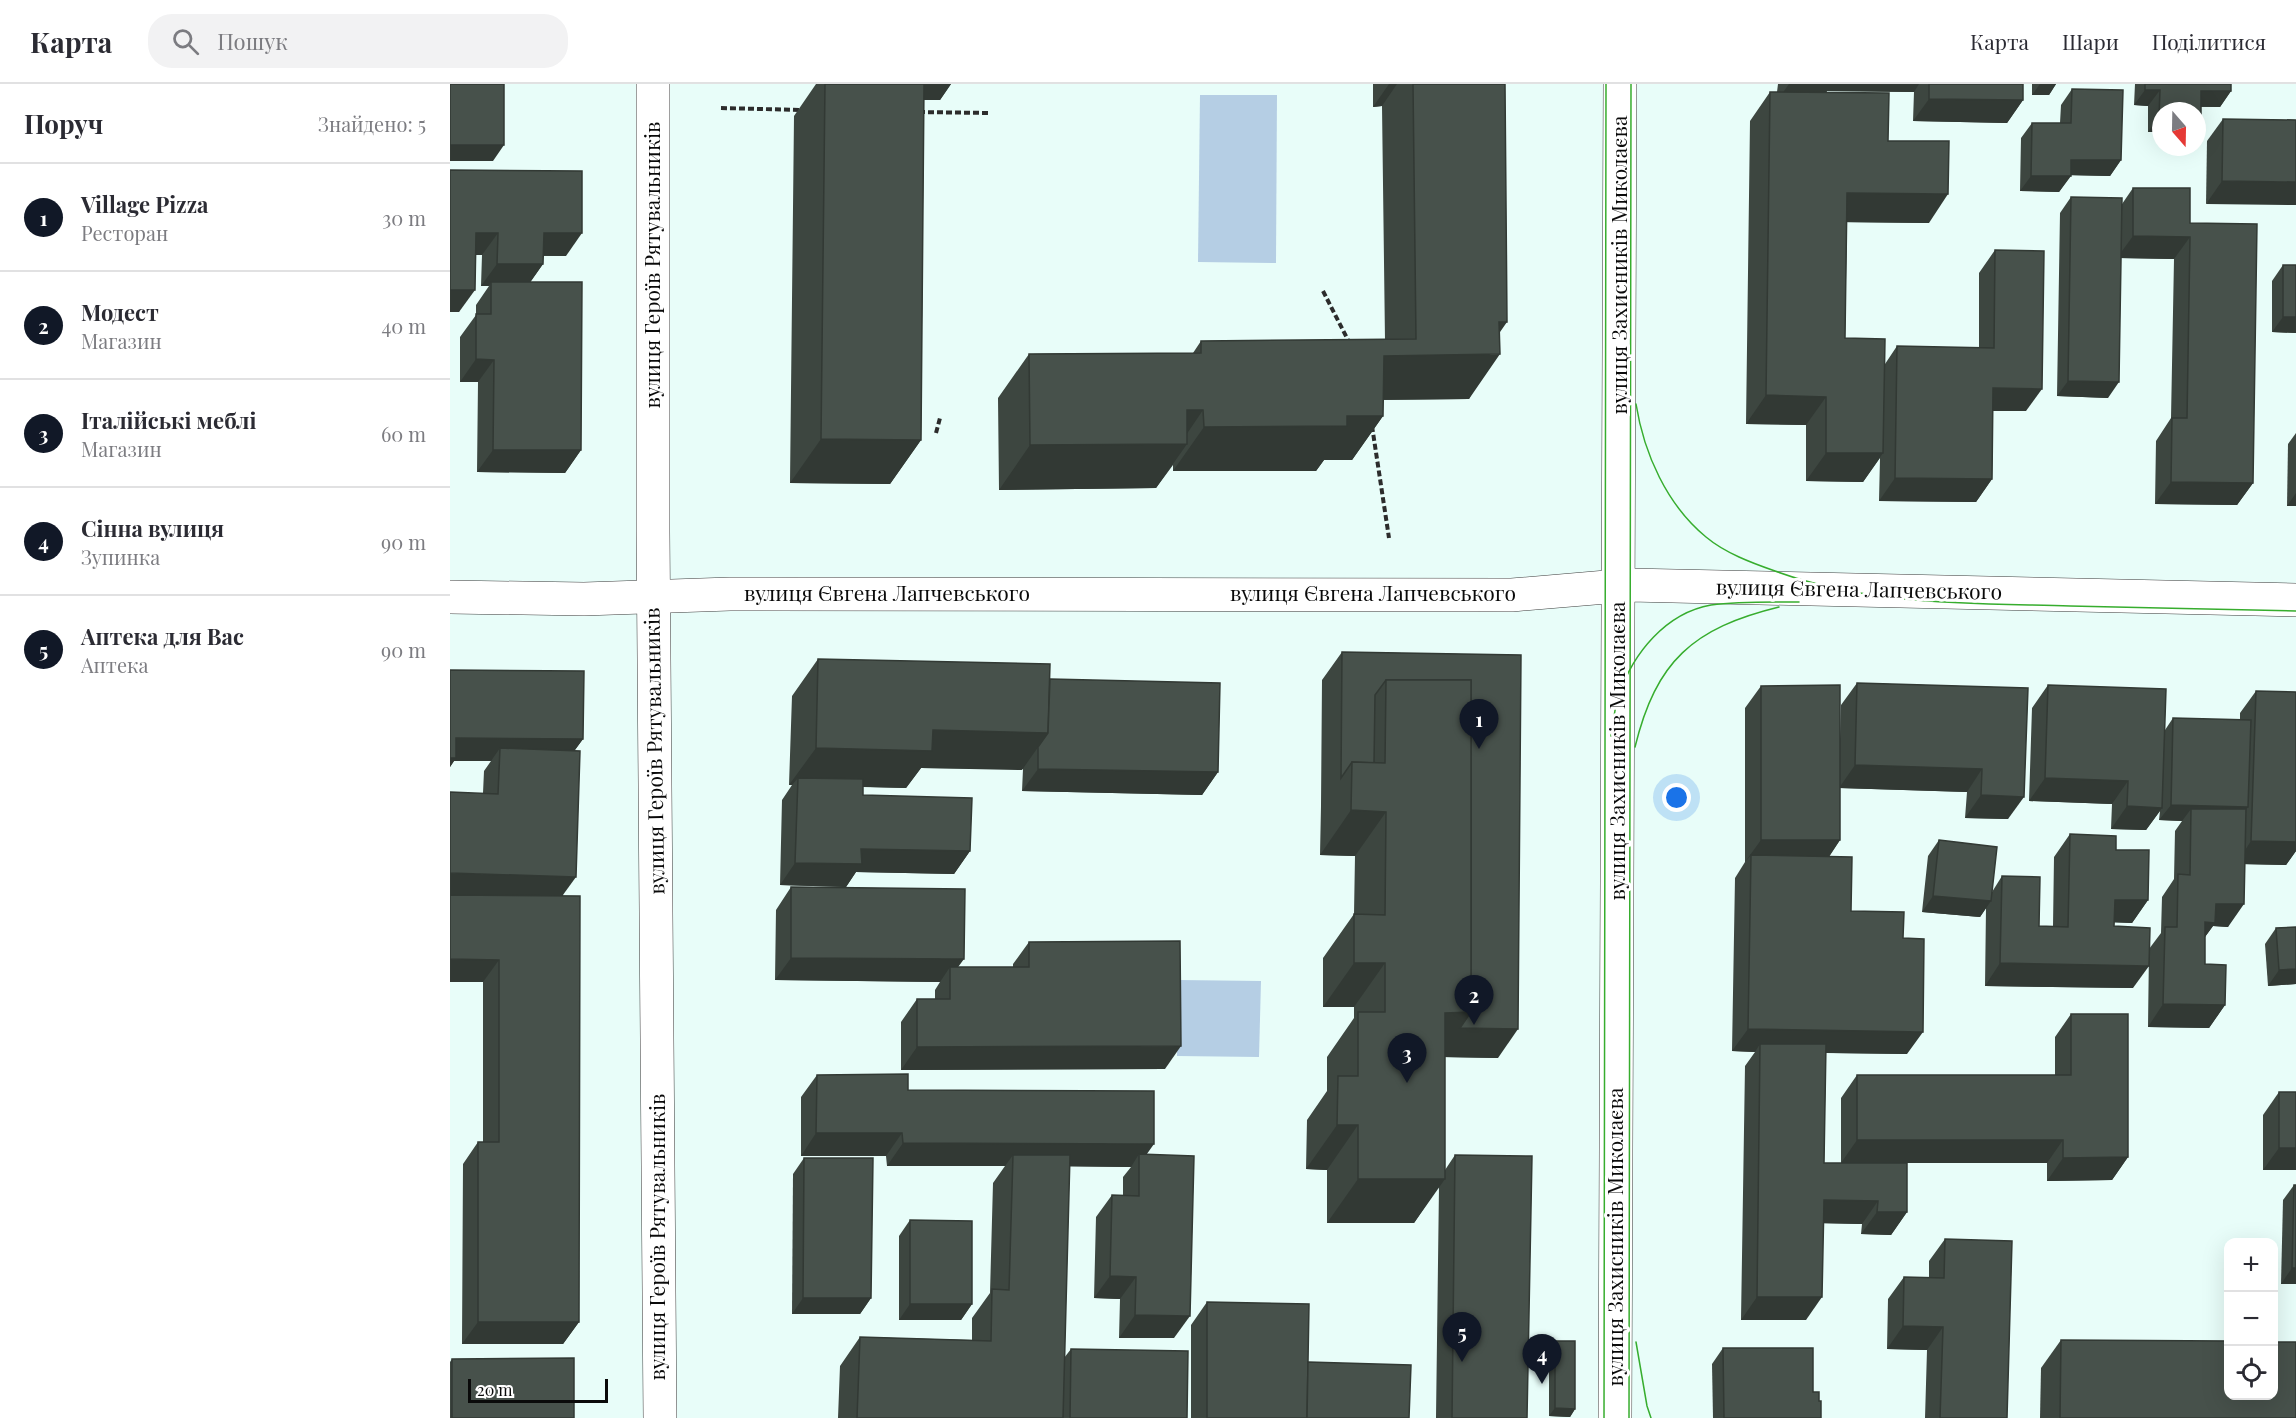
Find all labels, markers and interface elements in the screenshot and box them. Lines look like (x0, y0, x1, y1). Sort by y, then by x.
search box (148, 14, 568, 68)
text: Карта (30, 23, 112, 60)
icon: search (169, 25, 202, 58)
text: Пошук (217, 26, 288, 56)
text: Карта (1970, 27, 2029, 55)
text: Шари (2062, 27, 2119, 55)
text: Поділитися (2152, 27, 2266, 55)
north arrow (2152, 102, 2206, 156)
text: Поруч (24, 106, 103, 141)
text: Знайдено: 5 (318, 110, 426, 137)
street label: вулиця Захисників Миколаєва (1604, 115, 1632, 414)
street label: вулиця Героїв Рятувальників (637, 121, 665, 409)
text: Village Pizza (81, 189, 209, 219)
text: 1 (40, 204, 47, 231)
text: 30 m (382, 204, 426, 231)
text: Ресторан (81, 219, 168, 246)
text: Модест (81, 297, 159, 327)
text: 2 (38, 312, 49, 339)
text: 40 m (381, 312, 426, 339)
text: Магазин (81, 327, 162, 354)
text: Італійські меблі (81, 405, 256, 435)
text: 3 (39, 420, 48, 447)
text: 60 m (381, 420, 426, 447)
text: Магазин (81, 435, 162, 462)
text: Сінна вулиця (81, 513, 224, 543)
text: 4 (38, 528, 49, 555)
text: 90 m (381, 528, 426, 555)
text: Зупинка (81, 543, 160, 570)
street label: вулиця Євгена Лапчевського (1716, 572, 2002, 604)
street label: вулиця Євгена Лапчевського (744, 578, 1030, 606)
street label: вулиця Євгена Лапчевського (1230, 578, 1516, 606)
street label: вулиця Захисників Миколаєва (1602, 601, 1630, 900)
street label: вулиця Героїв Рятувальників (636, 607, 670, 895)
text: Аптека для Вас (81, 621, 244, 651)
text: 5 (39, 636, 48, 663)
text: 90 m (381, 636, 426, 663)
text: Аптека (81, 651, 148, 678)
pin: 1 (1460, 700, 1498, 749)
your location (1662, 783, 1691, 812)
pin: 2 (1454, 976, 1494, 1025)
pin: 3 (1388, 1034, 1426, 1083)
street label: вулиця Захисників Миколаєва (1600, 1087, 1628, 1386)
street label: вулиця Героїв Рятувальників (642, 1093, 670, 1381)
map controls (2224, 1238, 2278, 1400)
button: + (2224, 1238, 2278, 1292)
button: − (2224, 1292, 2278, 1346)
pin: 5 (1442, 1312, 1482, 1362)
pin: 4 (1522, 1334, 1562, 1384)
button: locate (2224, 1346, 2278, 1400)
scale bar (468, 1376, 608, 1404)
text: 20 m (477, 1379, 512, 1400)

